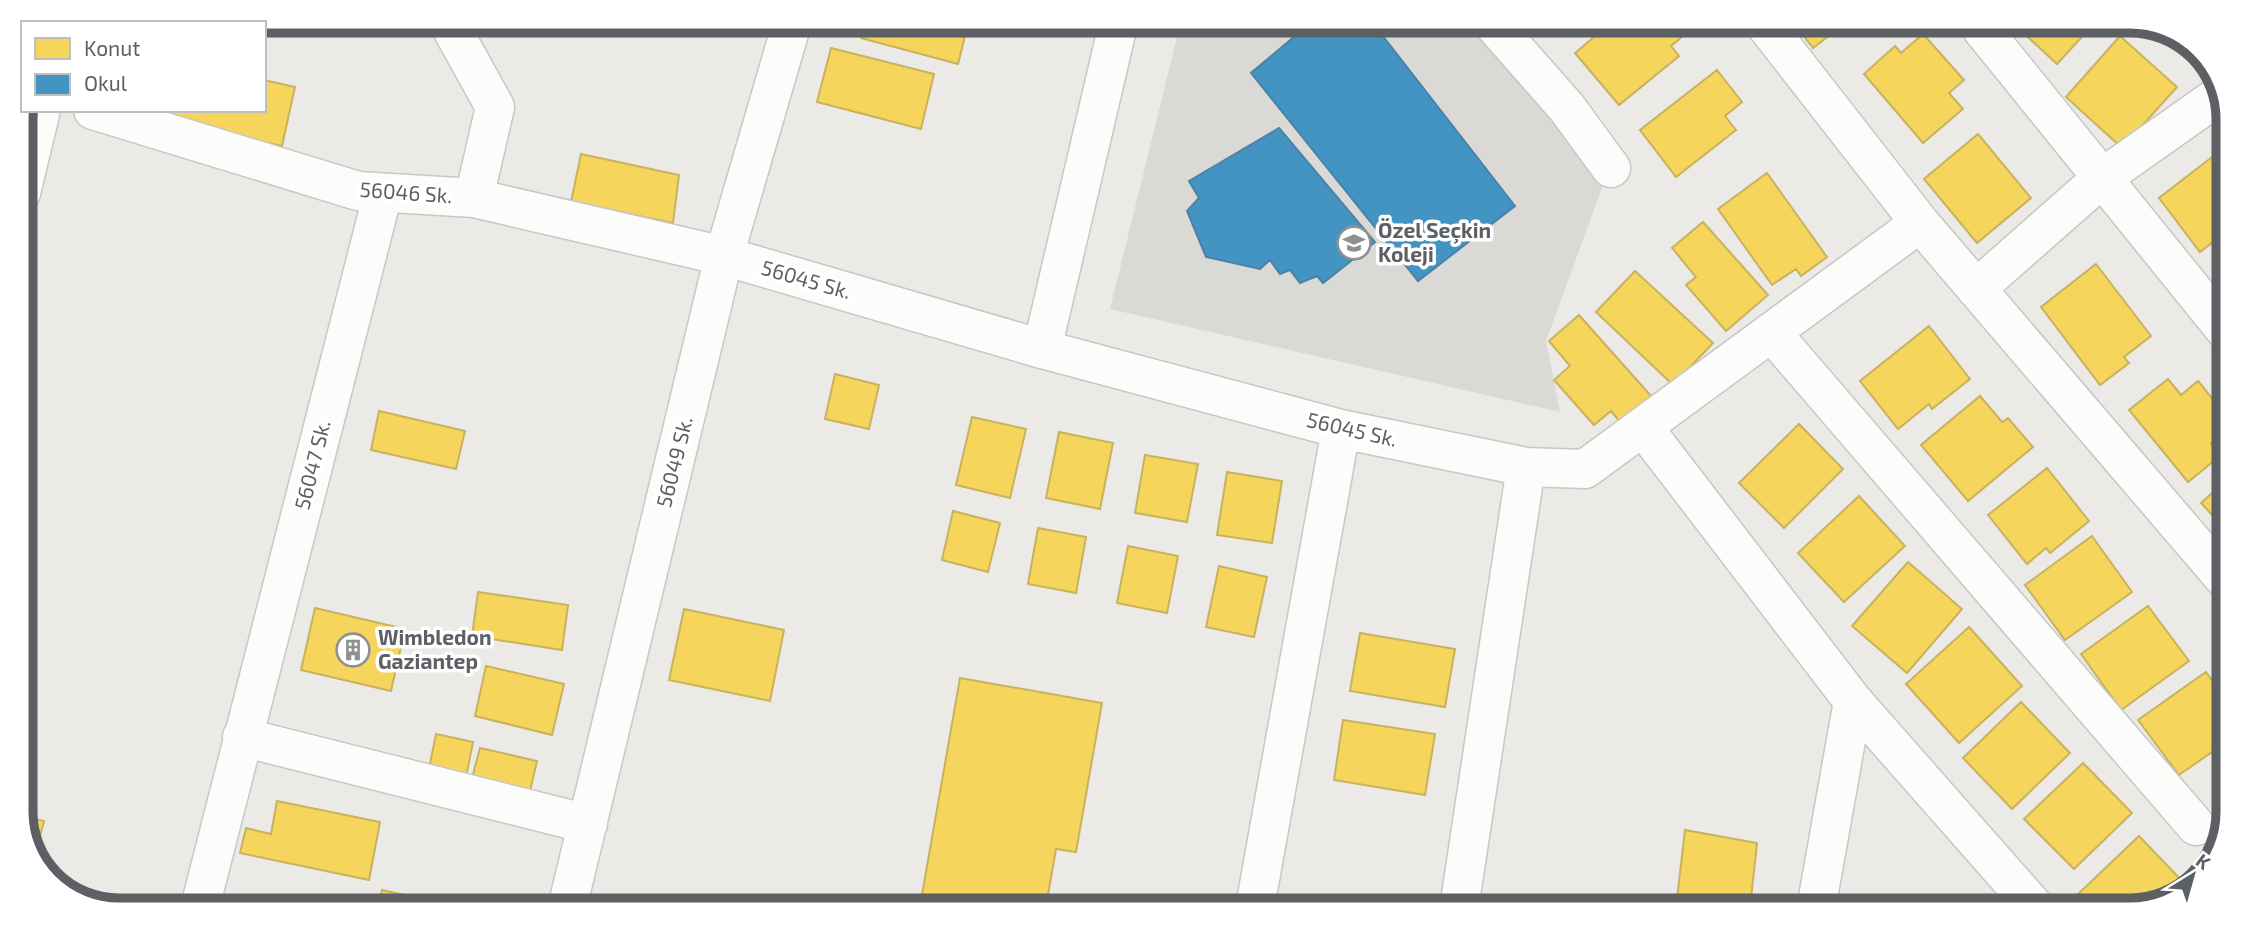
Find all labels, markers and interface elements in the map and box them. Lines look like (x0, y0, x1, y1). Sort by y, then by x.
legend (21, 21, 266, 112)
text: Konut (84, 35, 140, 60)
text: Okul (84, 70, 128, 95)
street label: 56046 Sk. (359, 176, 453, 207)
place label: Özel Seçkin Koleji (1378, 217, 1491, 266)
school or university icon: Özel Seçkin Koleji (1335, 224, 1373, 262)
street label: 56045 Sk. (759, 254, 854, 303)
street label: 56045 Sk. (1305, 406, 1400, 451)
street label: 56049 Sk. (650, 414, 697, 510)
street label: 56047 Sk. (288, 417, 335, 512)
place label: Wimbledon Gaziantep (378, 624, 492, 673)
building icon: Wimbledon Gaziantep (334, 631, 372, 669)
north arrow (2158, 840, 2228, 910)
text: K (2192, 848, 2215, 874)

